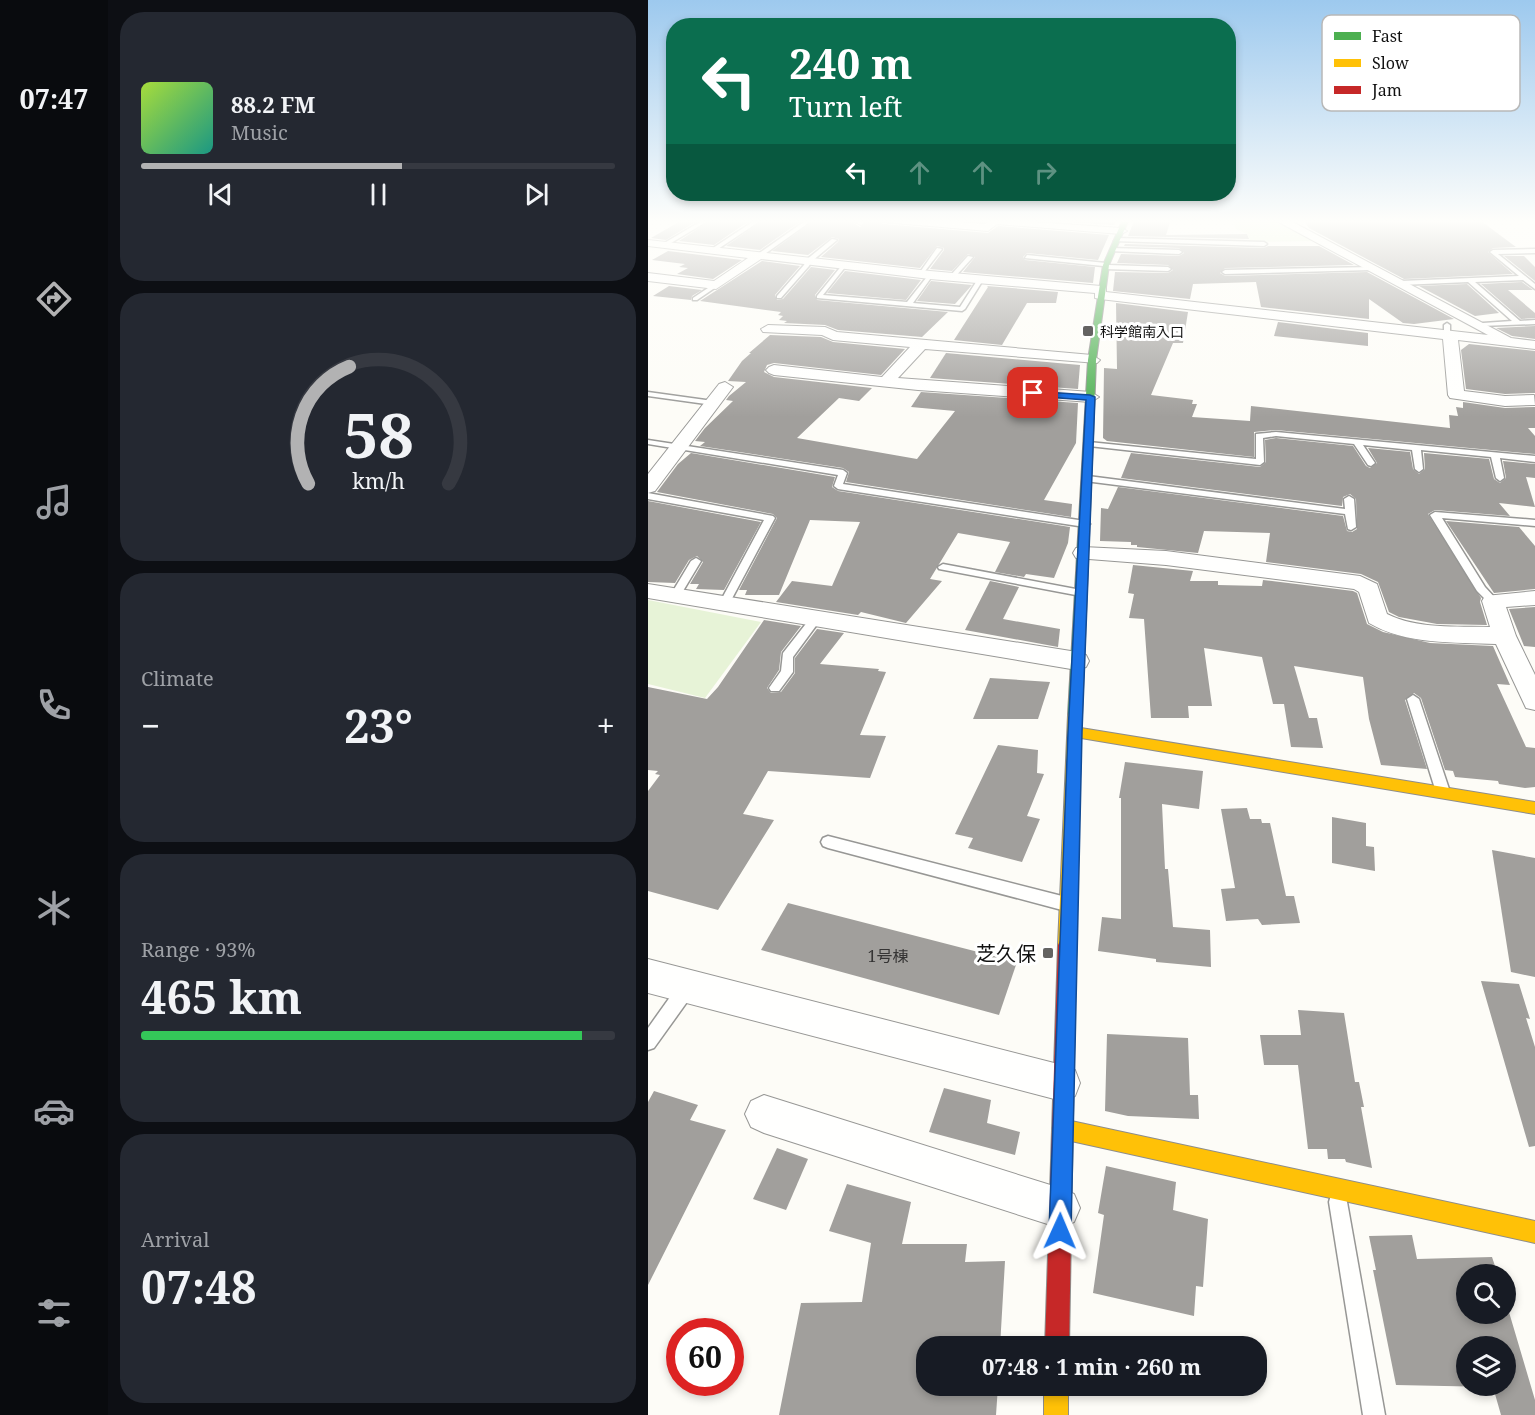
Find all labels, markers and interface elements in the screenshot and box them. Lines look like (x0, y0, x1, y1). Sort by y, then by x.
legend (1322, 15, 1520, 111)
text: Fast (1372, 25, 1403, 47)
text: 240 m (789, 34, 913, 91)
icon: left (690, 42, 768, 120)
text: Slow (1372, 52, 1409, 74)
text: Jam (1371, 79, 1402, 101)
text: 07:47 (19, 80, 89, 117)
text: Turn left (789, 88, 902, 125)
text: 88.2 FM (231, 89, 315, 119)
text: Music (231, 119, 288, 146)
icon: left (840, 156, 873, 189)
icon: ahead (903, 156, 936, 189)
icon: ahead (966, 156, 999, 189)
icon: right (1029, 156, 1062, 189)
icon: previous (204, 178, 237, 211)
icon: pause (362, 178, 395, 211)
icon: next (520, 178, 553, 211)
icon: directions (33, 278, 75, 320)
place label: 科学館南入口 (1100, 322, 1184, 341)
marker: 科学館南入口 (1081, 324, 1095, 338)
pin (1007, 367, 1058, 418)
icon: arrive (1016, 376, 1049, 409)
text: 58 (343, 391, 413, 476)
text: km/h (352, 466, 405, 495)
icon: music (33, 481, 75, 523)
text: Climate (141, 665, 214, 692)
icon: phone (33, 684, 75, 726)
text: 23° (344, 695, 413, 756)
text: − (141, 703, 160, 748)
text: + (597, 703, 615, 748)
icon: climate (33, 887, 75, 929)
text: Range · 93% (141, 936, 255, 963)
place label: 芝久保 (976, 940, 1036, 967)
house number: 1号棟 (868, 945, 908, 967)
marker: 芝久保 (1041, 946, 1055, 960)
text: 465 km (141, 966, 302, 1027)
icon: car (33, 1090, 75, 1132)
position arrow (1028, 1199, 1092, 1263)
text: Arrival (141, 1226, 209, 1253)
text: 07:48 (141, 1256, 256, 1317)
map controls (1456, 1264, 1516, 1396)
button: search (1456, 1264, 1516, 1324)
icon: filters (33, 1292, 75, 1334)
speed limit sign: 60 (666, 1318, 744, 1396)
button: layers (1456, 1336, 1516, 1396)
text: 07:48 · 1 min · 260 m (982, 1351, 1201, 1381)

